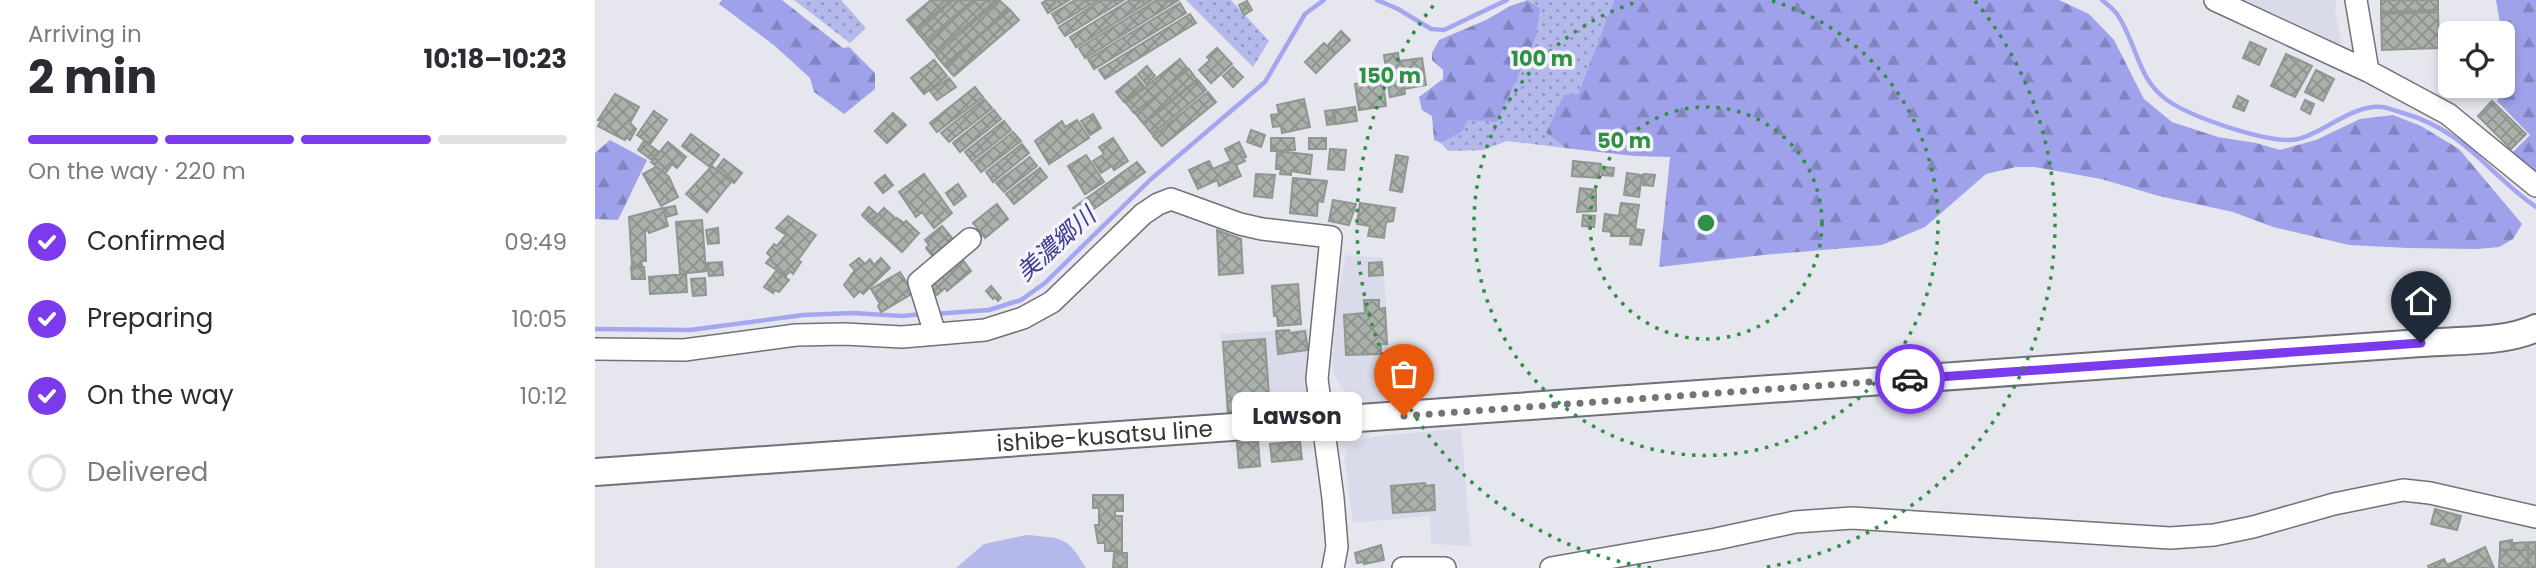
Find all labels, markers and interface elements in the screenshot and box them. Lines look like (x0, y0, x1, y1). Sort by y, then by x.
text: Arriving in (28, 18, 142, 50)
map controls (2438, 21, 2515, 98)
button: locate (2438, 21, 2515, 98)
text: 10:18–10:23 (424, 41, 567, 77)
text: 100 m (1511, 44, 1573, 73)
text: 2 min (28, 45, 157, 109)
text: 150 m (1359, 61, 1421, 90)
text: 50 m (1597, 126, 1651, 155)
text: On the way · 220 m (28, 155, 246, 187)
water label: 美濃郷川 (1009, 197, 1105, 288)
centre of rings (1694, 211, 1718, 235)
icon: check (28, 223, 66, 261)
text: Confirmed (87, 223, 225, 259)
text: 09:49 (504, 226, 567, 258)
pin (2391, 271, 2451, 343)
icon: home (2402, 282, 2440, 320)
icon: check (28, 300, 66, 338)
text: Preparing (87, 300, 213, 336)
text: 10:05 (511, 303, 567, 335)
pin (1374, 344, 1434, 416)
courier (1875, 344, 1945, 414)
icon: bag (1385, 355, 1423, 393)
icon: car (1891, 360, 1929, 398)
icon: check (28, 377, 66, 415)
text: On the way (87, 377, 234, 413)
text: 10:12 (520, 380, 567, 412)
callout: Lawson (1233, 392, 1362, 440)
text: Lawson (1252, 400, 1342, 432)
street label: ishibe-kusatsu line (996, 412, 1214, 460)
text: Delivered (87, 454, 208, 490)

